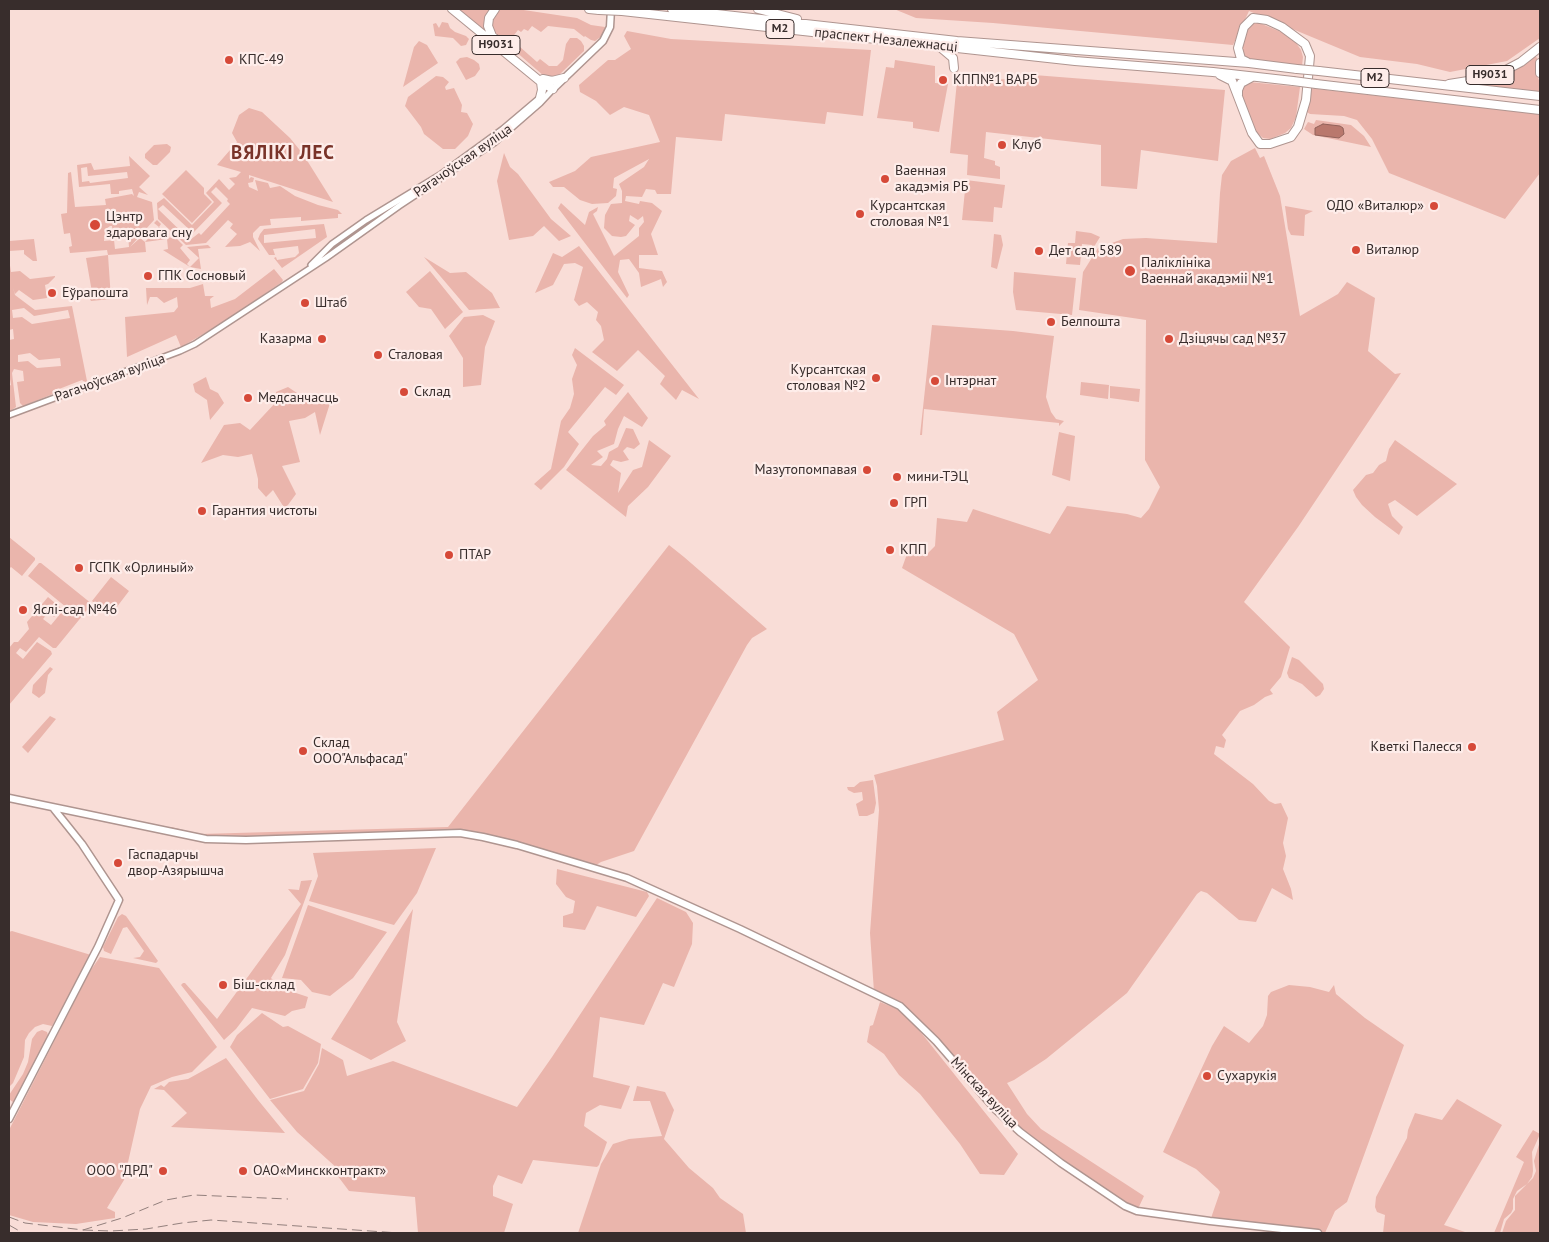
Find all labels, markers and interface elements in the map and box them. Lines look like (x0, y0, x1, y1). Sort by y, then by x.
road number: М2 (766, 20, 794, 38)
street label: праспект Незалежнасці (813, 24, 959, 56)
road number: Н9031 (472, 36, 520, 54)
place label: КПС-49 (239, 52, 284, 68)
marker: КПС-49 (223, 54, 235, 66)
road number: Н9031 (1466, 66, 1514, 84)
road number: М2 (1361, 68, 1389, 88)
place label: КПП№1 ВАРБ (953, 72, 1038, 88)
marker: КПП№1 ВАРБ (937, 74, 949, 86)
street label: Рагачоўская вуліца (411, 121, 515, 201)
place label: Клуб (1012, 137, 1042, 153)
marker: Клуб (996, 139, 1008, 151)
district label: ВЯЛІКІ ЛЕС (230, 143, 336, 165)
place label: Ваенная акадэмія РБ (895, 163, 968, 196)
marker: Ваенная акадэмія РБ (879, 173, 891, 185)
place label: Курсантская столовая №1 (870, 198, 950, 230)
place label: ОДО «Виталюр» (1326, 198, 1424, 214)
marker: ОДО «Виталюр» (1428, 200, 1440, 212)
marker: Курсантская столовая №1 (854, 208, 866, 220)
place label: Цэнтр здаровага сну (106, 209, 192, 242)
marker: Цэнтр здаровага сну (88, 218, 102, 232)
place label: Виталюр (1366, 242, 1419, 258)
place label: Дет сад 589 (1049, 243, 1122, 259)
marker: Виталюр (1350, 244, 1362, 256)
marker: Дет сад 589 (1033, 245, 1045, 257)
place label: Паліклініка Ваеннай акадэміі №1 (1141, 255, 1274, 288)
marker: Паліклініка Ваеннай акадэміі №1 (1123, 264, 1137, 278)
place label: ГПК Сосновый (158, 268, 246, 284)
marker: ГПК Сосновый (142, 270, 154, 282)
place label: Еўрапошта (62, 285, 128, 301)
marker: Еўрапошта (46, 287, 58, 299)
place label: Штаб (315, 295, 347, 311)
marker: Штаб (299, 297, 311, 309)
place label: Белпошта (1061, 314, 1120, 330)
marker: Белпошта (1045, 316, 1057, 328)
place label: Казарма (260, 331, 312, 347)
place label: Дзіцячы сад №37 (1179, 331, 1287, 347)
marker: Казарма (316, 333, 328, 345)
marker: Дзіцячы сад №37 (1163, 333, 1175, 345)
place label: Сталовая (388, 347, 443, 363)
marker: Сталовая (372, 349, 384, 361)
street label: Рагачоўская вуліца (53, 350, 167, 406)
place label: Курсантская столовая №2 (786, 362, 866, 394)
marker: Курсантская столовая №2 (870, 372, 882, 384)
place label: Інтэрнат (945, 373, 996, 389)
marker: Інтэрнат (929, 375, 941, 387)
place label: Склад (414, 384, 451, 400)
marker: Склад (398, 386, 410, 398)
place label: Медсанчасць (258, 390, 339, 406)
marker: Медсанчасць (242, 392, 254, 404)
place label: Мазутопомпавая (754, 462, 857, 478)
marker: Мазутопомпавая (861, 464, 873, 476)
place label: мини-ТЭЦ (907, 469, 968, 485)
marker: мини-ТЭЦ (891, 471, 903, 483)
place label: ГРП (904, 495, 927, 511)
marker: ГРП (888, 497, 900, 509)
place label: Гарантия чистоты (212, 503, 317, 519)
marker: Гарантия чистоты (196, 505, 208, 517)
place label: КПП (900, 542, 927, 558)
marker: КПП (884, 544, 896, 556)
place label: ПТАР (459, 547, 491, 563)
marker: ПТАР (443, 549, 455, 561)
place label: ГСПК «Орлиный» (89, 560, 194, 576)
marker: ГСПК «Орлиный» (73, 562, 85, 574)
place label: Яслі-сад №46 (33, 602, 117, 618)
marker: Яслі-сад №46 (17, 604, 29, 616)
place label: Склад ООО"Альфасад" (313, 735, 408, 768)
place label: Кветкі Палесся (1370, 739, 1462, 755)
marker: Кветкі Палесся (1466, 741, 1478, 753)
marker: Склад ООО"Альфасад" (297, 745, 309, 757)
place label: Гаспадарчы двор-Азярышча (128, 847, 224, 880)
marker: Гаспадарчы двор-Азярышча (112, 857, 124, 869)
place label: Біш-склад (233, 977, 295, 993)
marker: Біш-склад (217, 979, 229, 991)
street label: Мінская вуліца (947, 1054, 1021, 1132)
place label: Сухарукія (1217, 1068, 1277, 1084)
marker: Сухарукія (1201, 1070, 1213, 1082)
place label: ООО "ДРД" (87, 1163, 153, 1179)
place label: ОАО«Минскконтракт» (253, 1163, 386, 1179)
marker: ООО "ДРД" (157, 1165, 169, 1177)
marker: ОАО«Минскконтракт» (237, 1165, 249, 1177)

